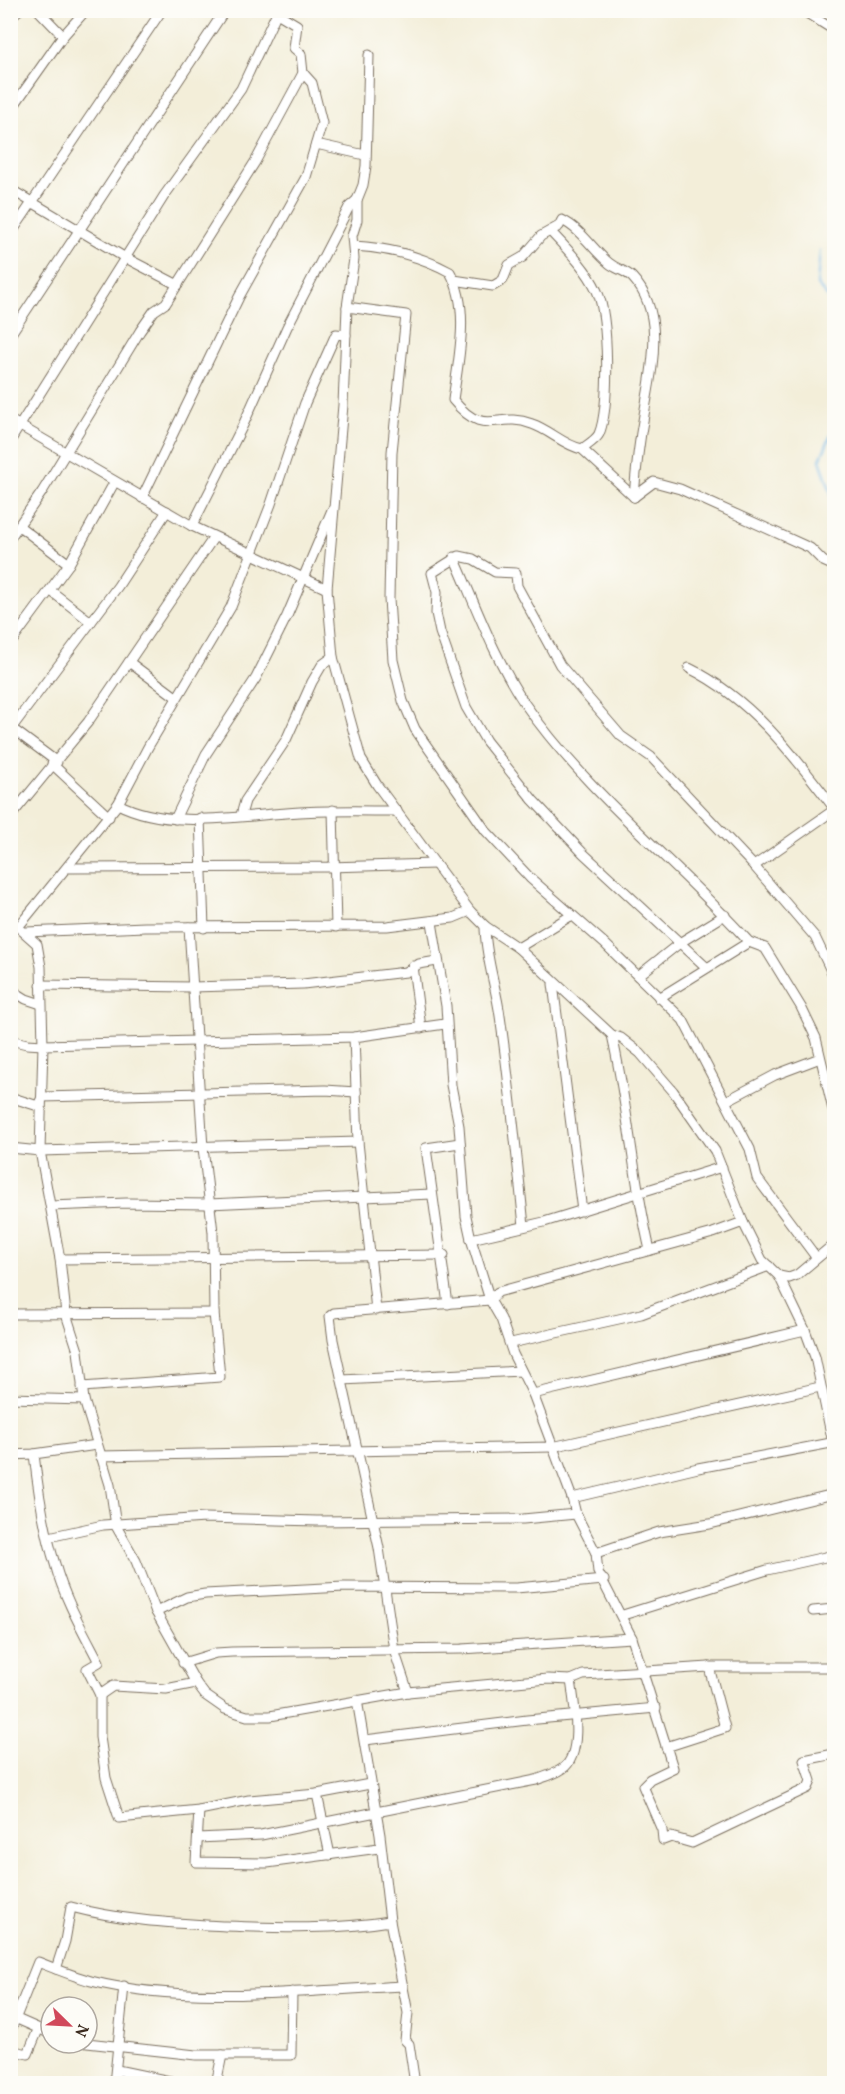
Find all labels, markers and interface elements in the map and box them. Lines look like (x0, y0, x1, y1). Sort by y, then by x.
north arrow (39, 1995, 99, 2055)
text: N (68, 2021, 93, 2040)

